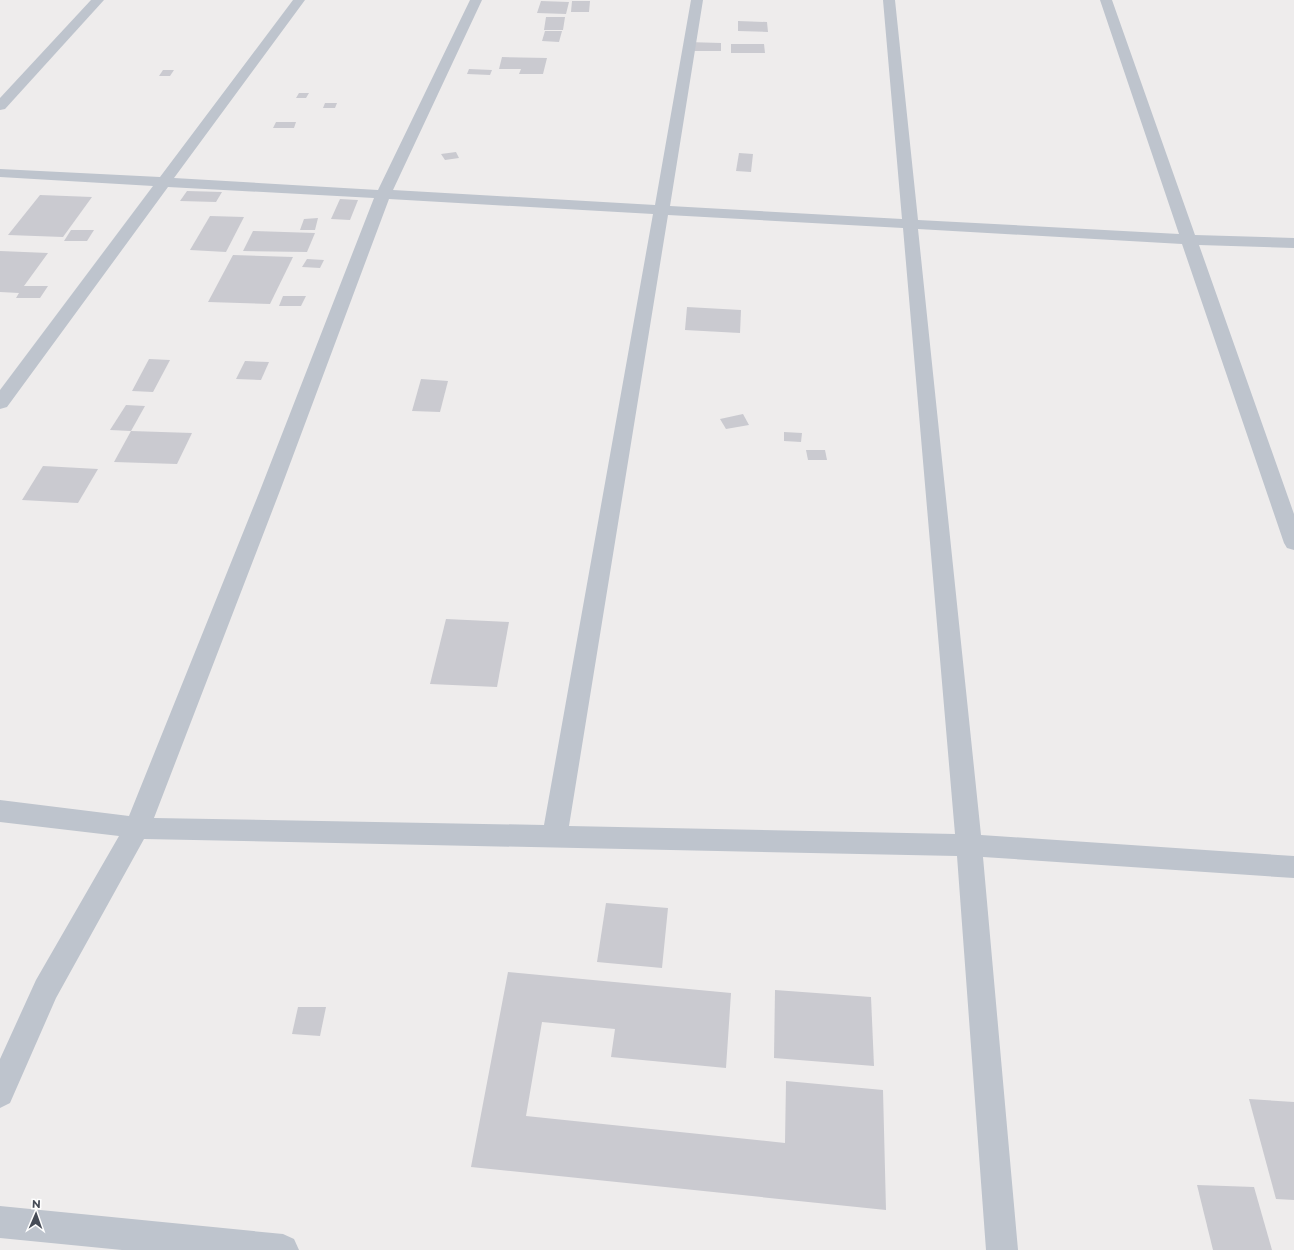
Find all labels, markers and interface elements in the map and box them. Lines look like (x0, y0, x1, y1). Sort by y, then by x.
north arrow (16, 1194, 56, 1234)
text: N (32, 1197, 41, 1211)

